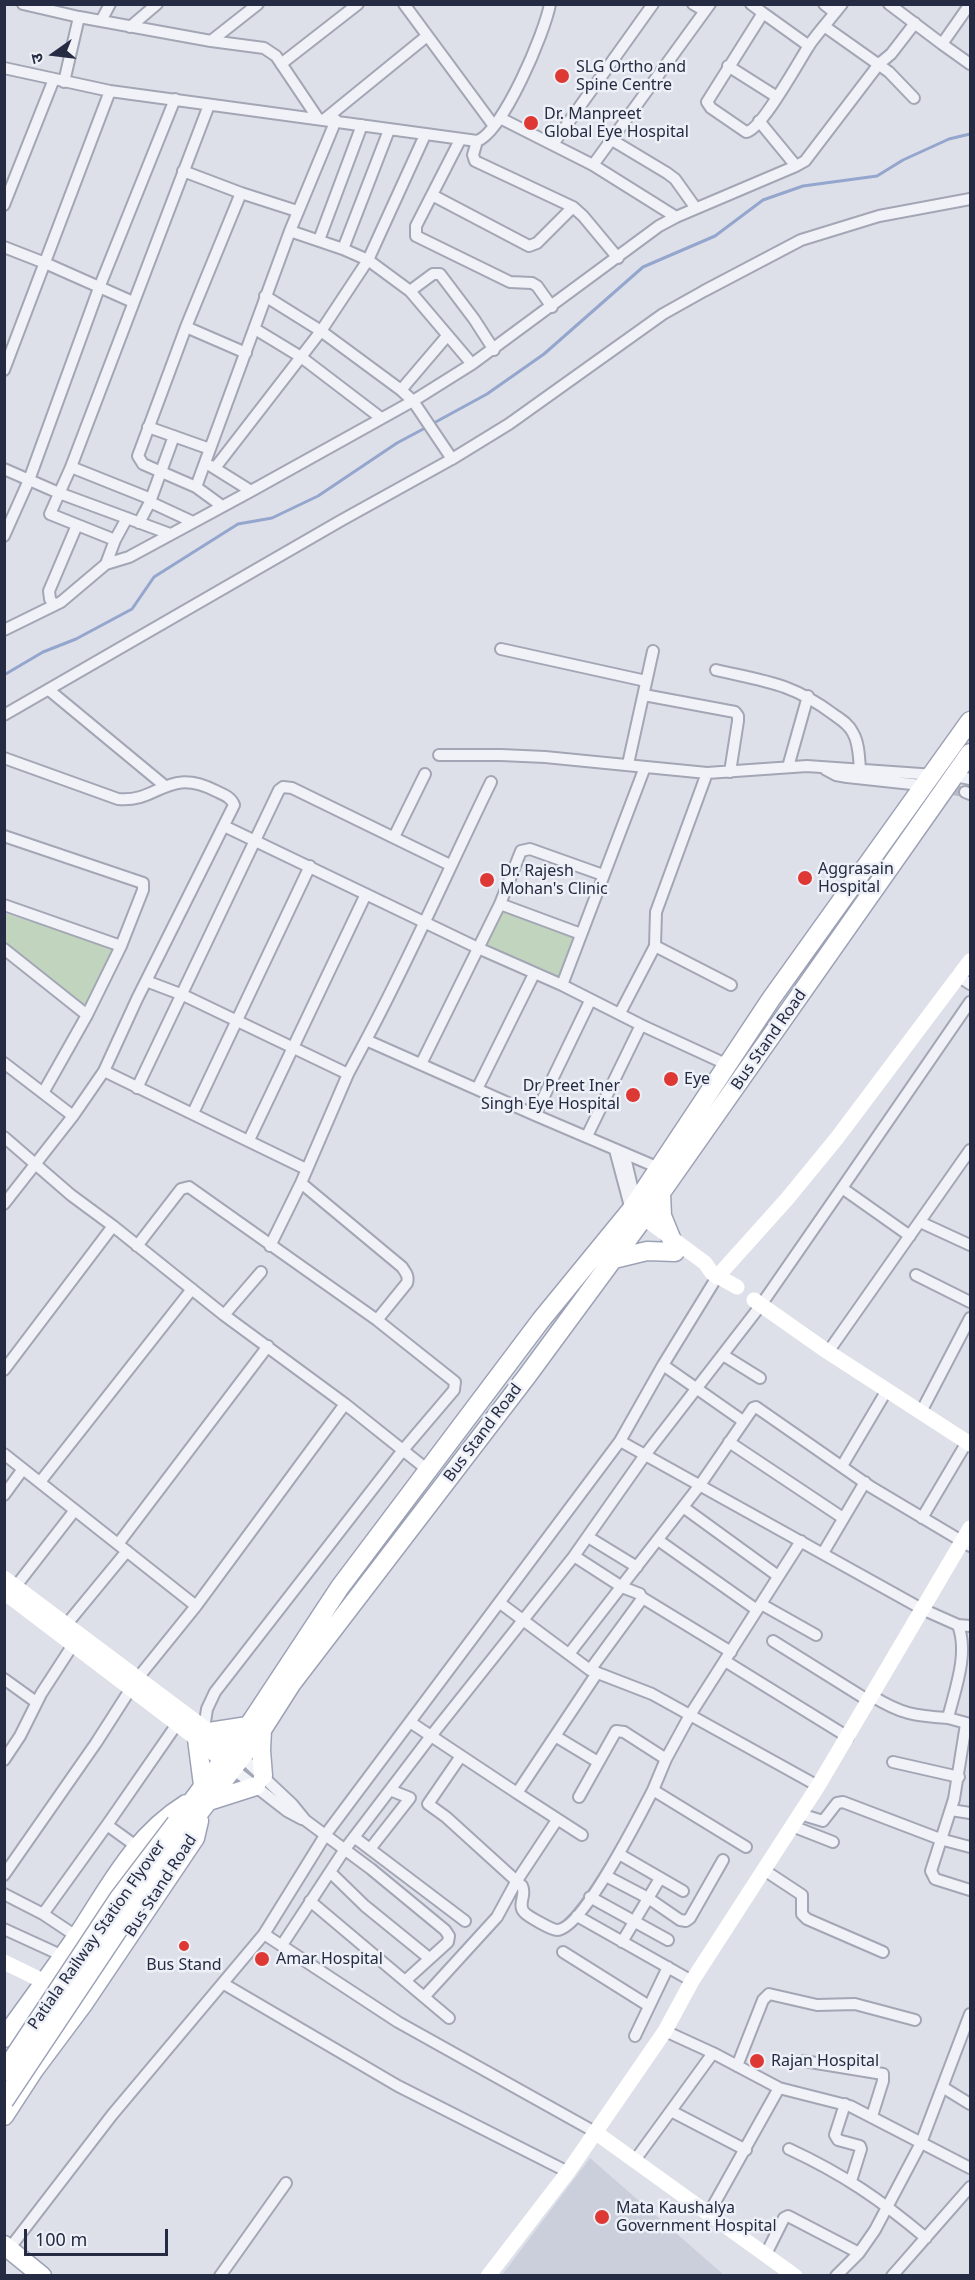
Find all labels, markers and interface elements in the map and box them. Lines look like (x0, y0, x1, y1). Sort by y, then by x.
north arrow (24, 24, 84, 84)
text: उ (25, 51, 48, 66)
place label: SLG Ortho and Spine Centre (576, 57, 686, 95)
marker: SLG Ortho and Spine Centre (553, 67, 571, 85)
place label: Dr. Manpreet Global Eye Hospital (544, 104, 689, 142)
marker: Dr. Manpreet Global Eye Hospital (522, 114, 540, 132)
place label: Aggrasain Hospital (818, 859, 894, 897)
place label: Dr. Rajesh Mohan's Clinic (500, 861, 608, 899)
marker: Aggrasain Hospital (796, 869, 814, 887)
marker: Dr. Rajesh Mohan's Clinic (478, 871, 496, 889)
street label: Bus Stand Road (727, 986, 811, 1094)
place label: Eye (684, 1069, 710, 1089)
marker: Eye (662, 1070, 680, 1088)
place label: Dr Preet Iner Singh Eye Hospital (481, 1076, 620, 1114)
marker: Dr Preet Iner Singh Eye Hospital (624, 1086, 642, 1104)
street label: Bus Stand Road (440, 1380, 526, 1486)
street label: Bus Stand Road (121, 1831, 201, 1941)
street label: Patiala Railway Station Flyover (24, 1837, 170, 2033)
marker: Bus Stand (177, 1939, 191, 1953)
place label: Amar Hospital (276, 1949, 383, 1969)
marker: Amar Hospital (253, 1950, 271, 1968)
place label: Bus Stand (146, 1955, 222, 1975)
place label: Rajan Hospital (771, 2051, 879, 2071)
marker: Rajan Hospital (748, 2052, 766, 2070)
place label: Mata Kaushalya Government Hospital (616, 2198, 777, 2236)
marker: Mata Kaushalya Government Hospital (593, 2208, 611, 2226)
scale bar (27, 2217, 171, 2255)
text: 100 m (35, 2227, 87, 2251)

